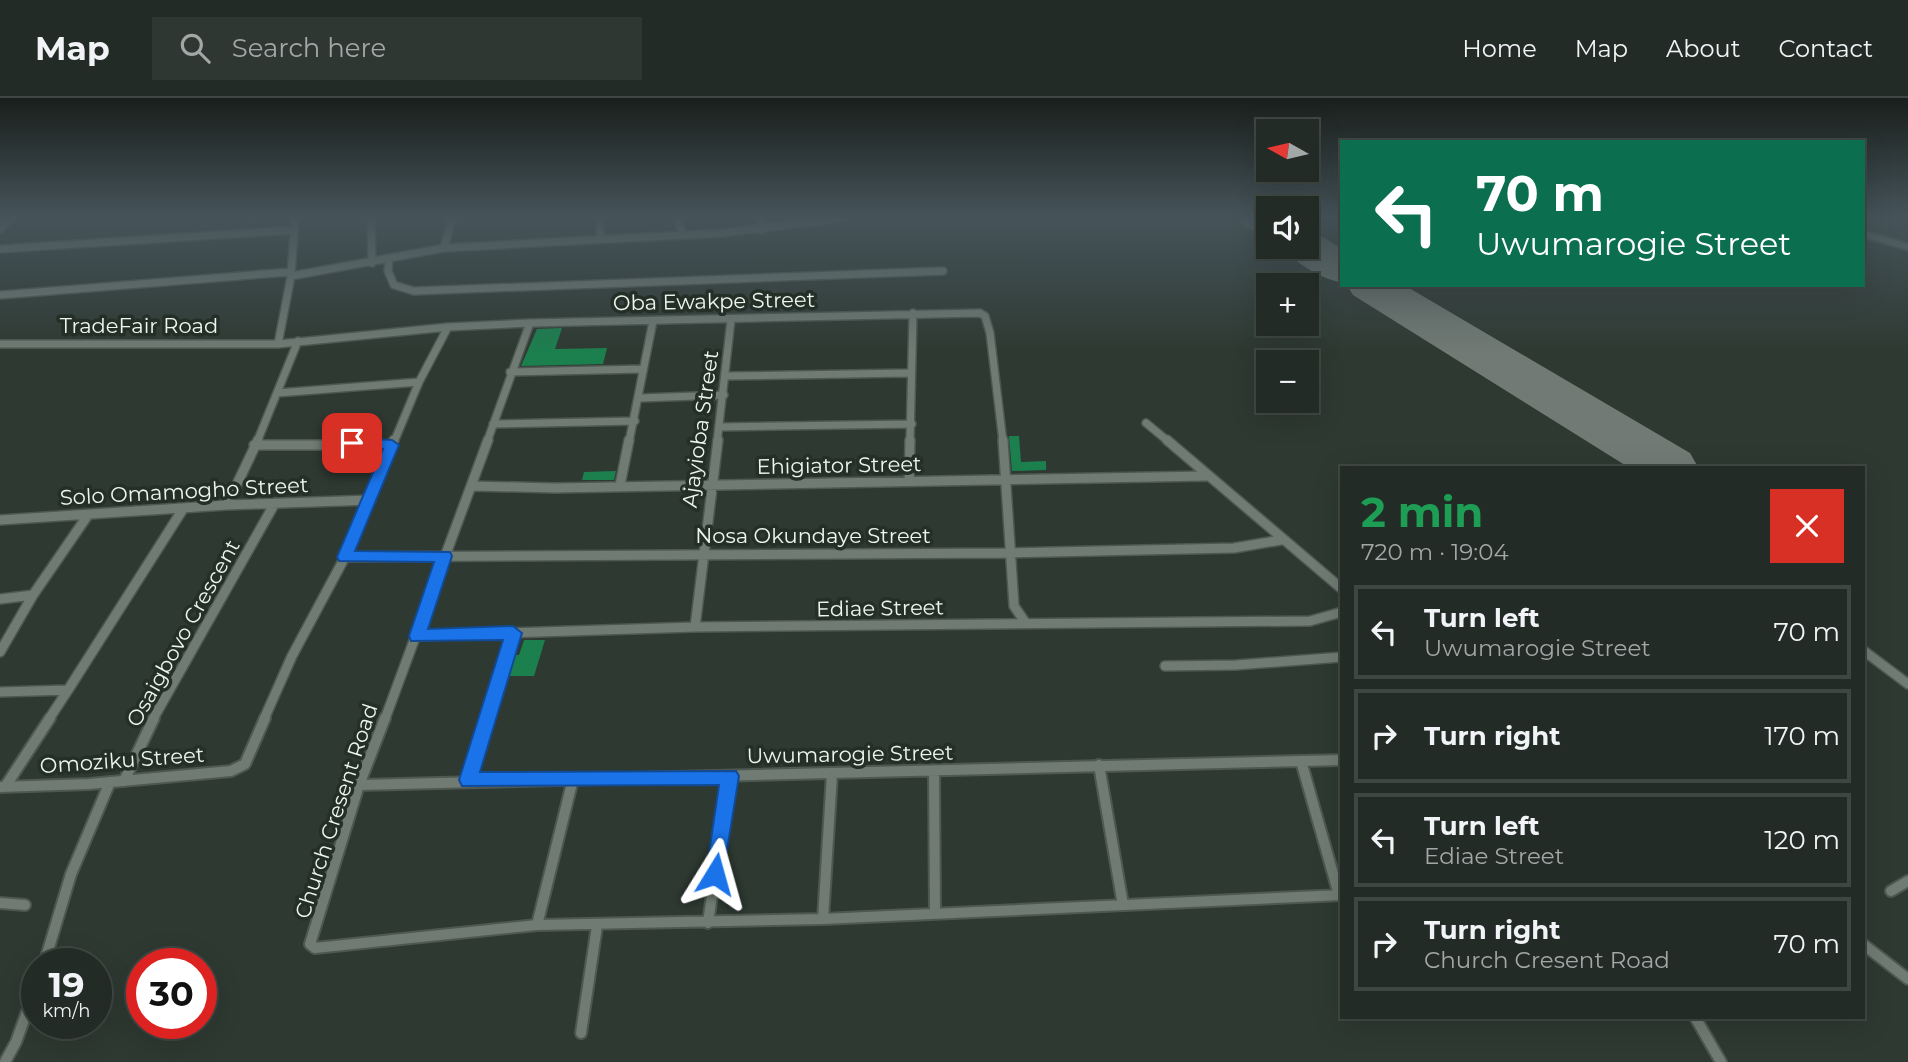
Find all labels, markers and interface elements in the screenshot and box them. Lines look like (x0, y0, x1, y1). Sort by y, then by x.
search box (152, 17, 642, 80)
text: Map (35, 28, 110, 68)
icon: search (176, 29, 214, 67)
text: Search here (232, 32, 386, 64)
text: Home (1462, 34, 1537, 63)
text: Map (1575, 34, 1628, 63)
text: About (1666, 34, 1740, 63)
text: Contact (1778, 34, 1873, 63)
north arrow (1256, 119, 1320, 182)
map controls (1256, 119, 1319, 413)
text: 70 m (1476, 164, 1604, 223)
icon: left (1361, 168, 1452, 259)
button: sound (1256, 196, 1319, 259)
text: Uwumarogie Street (1476, 224, 1791, 263)
button: + (1256, 273, 1319, 336)
street label: Oba Ewakpe Street (613, 287, 815, 315)
street label: TradeFair Road (60, 313, 218, 338)
street label: Ajayioba Street (677, 349, 723, 509)
button: − (1256, 350, 1319, 413)
pin (322, 413, 382, 473)
icon: arrive (333, 424, 371, 462)
street label: Ehigiator Street (756, 451, 922, 479)
street label: Solo Omamogho Street (59, 472, 309, 510)
text: 2 min (1361, 486, 1483, 538)
button: close (1770, 489, 1844, 563)
street label: Nosa Okundaye Street (695, 523, 931, 548)
street label: Osaigbovo Crescent (121, 535, 245, 731)
text: 720 m · 19:04 (1361, 538, 1509, 566)
street label: Ediae Street (816, 594, 944, 622)
text: Turn left (1424, 602, 1540, 634)
icon: left (1365, 613, 1403, 651)
text: 70 m (1774, 616, 1840, 648)
text: Uwumarogie Street (1424, 634, 1651, 662)
street label: Church Cresent Road (289, 700, 383, 922)
icon: right (1365, 717, 1403, 755)
text: Turn right (1424, 720, 1560, 752)
text: 170 m (1764, 720, 1840, 752)
street label: Uwumarogie Street (746, 740, 954, 768)
street label: Omoziku Street (39, 742, 205, 778)
text: Turn left (1424, 810, 1540, 842)
icon: left (1365, 821, 1403, 859)
text: 120 m (1764, 824, 1840, 856)
position arrow (678, 837, 752, 911)
text: Ediae Street (1424, 842, 1564, 870)
text: Turn right (1424, 914, 1560, 946)
icon: right (1365, 925, 1403, 963)
text: 70 m (1774, 928, 1840, 960)
text: Church Cresent Road (1424, 946, 1670, 974)
speed limit sign: 30 (126, 948, 217, 1039)
text: 19 (48, 963, 85, 1006)
text: km/h (42, 1000, 91, 1022)

